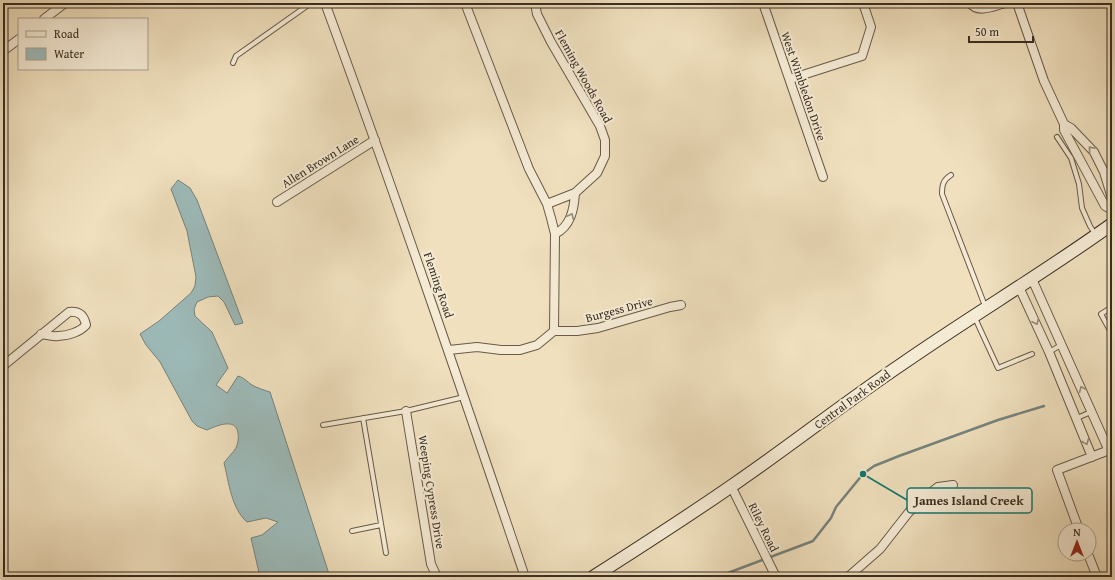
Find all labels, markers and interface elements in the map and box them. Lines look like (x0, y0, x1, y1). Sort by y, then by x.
legend (18, 18, 148, 70)
scale bar (969, 18, 1033, 44)
text: 50 m (975, 23, 999, 40)
text: Road (54, 25, 80, 42)
street label: Fleming Woods Road (551, 26, 617, 126)
street label: West Wimbledon Drive (777, 29, 831, 143)
text: Water (54, 45, 84, 62)
street label: Allen Brown Lane (278, 130, 362, 192)
one-way arrow (1089, 147, 1096, 154)
one-way arrow (566, 213, 574, 220)
street label: Fleming Road (420, 250, 458, 321)
street label: Burgess Drive (584, 292, 655, 326)
one-way arrow (1031, 318, 1039, 326)
street label: Central Park Road (810, 365, 894, 432)
one-way arrow (1078, 386, 1086, 393)
street label: Weeping Cypress Drive (415, 434, 449, 550)
one-way arrow (1082, 439, 1090, 446)
callout: James Island Creek (907, 488, 1032, 513)
text: James Island Creek (912, 491, 1024, 510)
street label: Riley Road (745, 499, 784, 555)
north arrow (1057, 522, 1097, 562)
text: N (1073, 524, 1081, 540)

